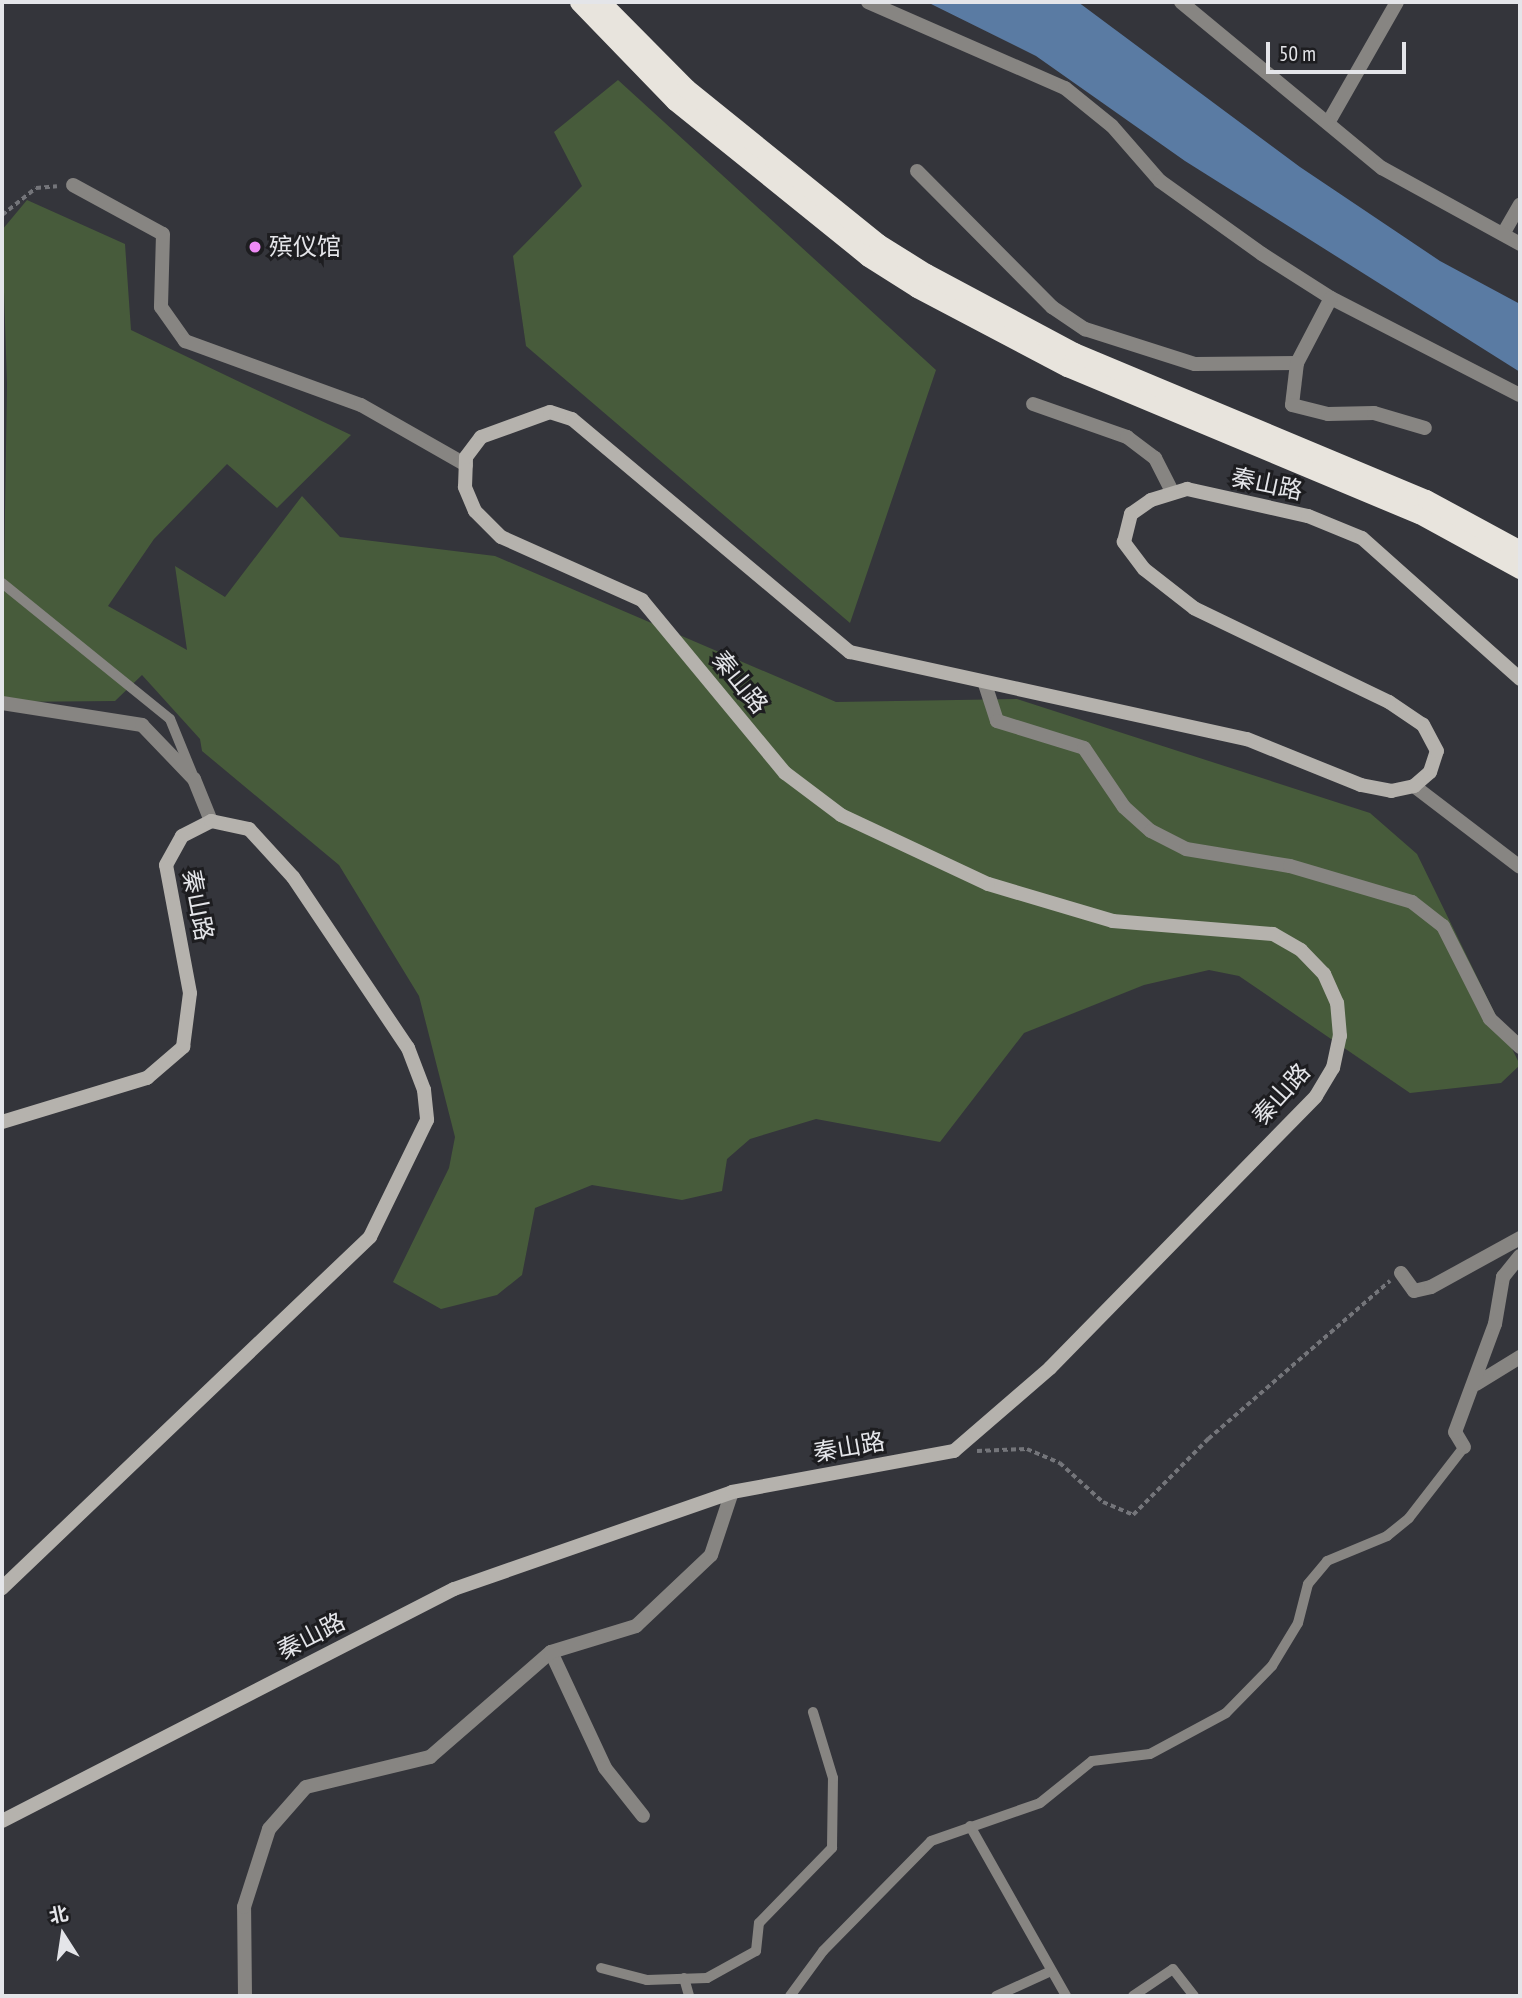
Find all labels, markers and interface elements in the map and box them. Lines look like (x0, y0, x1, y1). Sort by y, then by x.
scale bar (1270, 28, 1410, 72)
text: 50 m (1279, 40, 1316, 67)
place label: 殡仪馆 (269, 233, 341, 261)
marker: 殡仪馆 (247, 239, 263, 255)
street label: 秦山路 (1229, 462, 1305, 506)
street label: 秦山路 (706, 645, 774, 719)
street label: 秦山路 (177, 867, 219, 943)
street label: 秦山路 (1246, 1058, 1316, 1130)
street label: 秦山路 (811, 1427, 887, 1467)
street label: 秦山路 (272, 1607, 350, 1665)
north arrow (28, 1900, 98, 1970)
text: 北 (47, 1901, 70, 1928)

